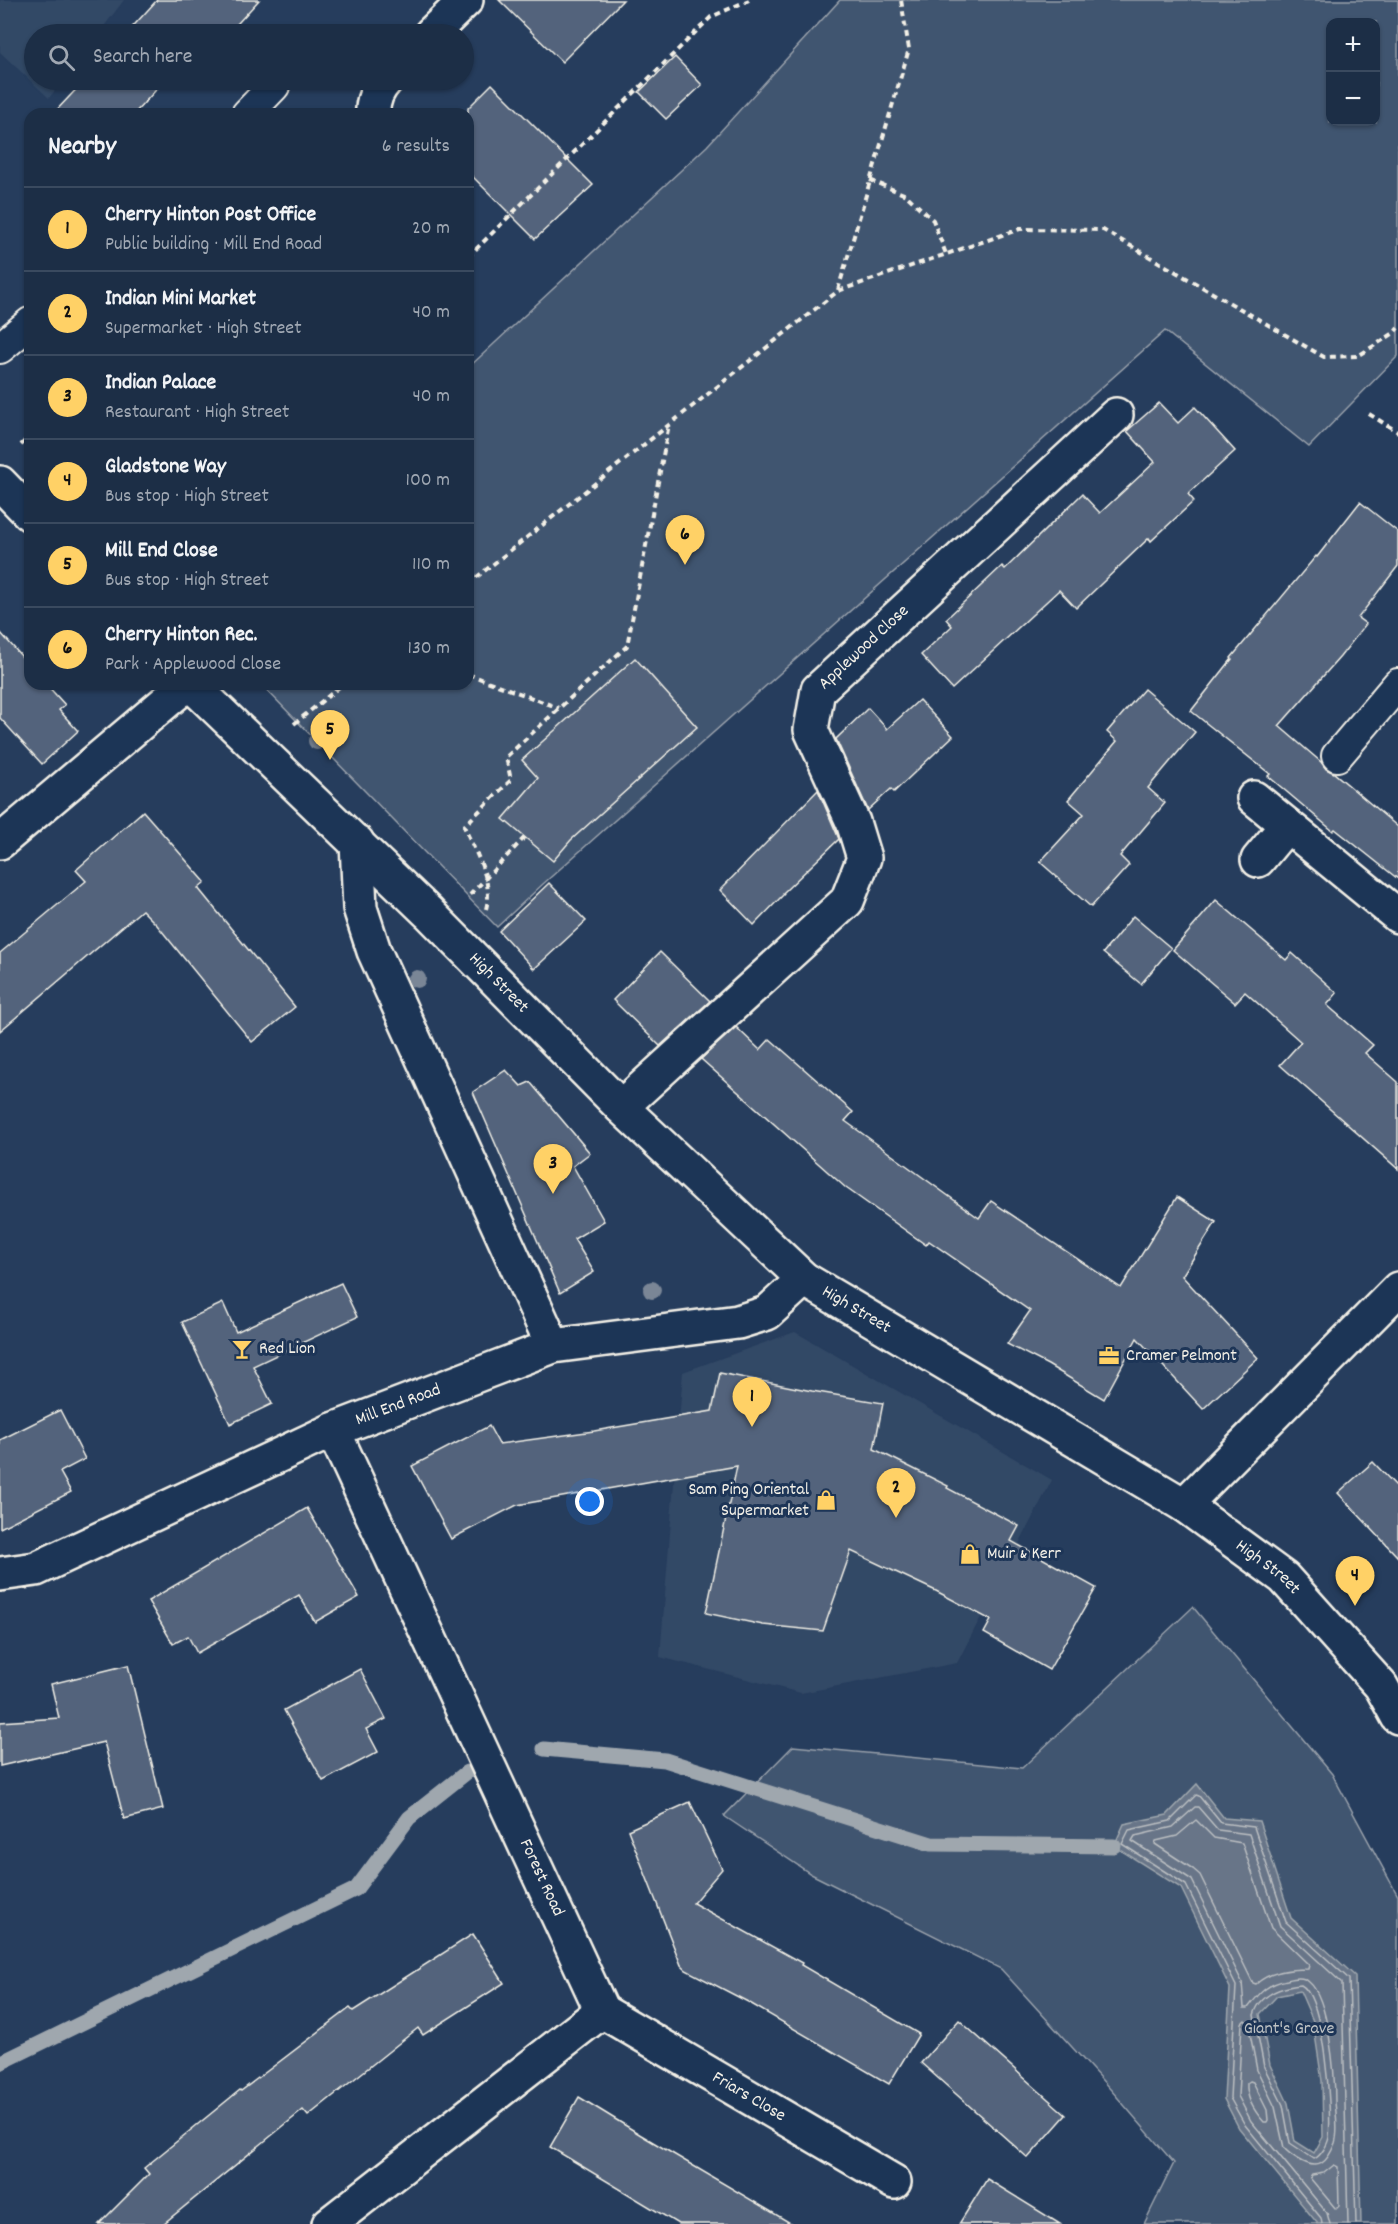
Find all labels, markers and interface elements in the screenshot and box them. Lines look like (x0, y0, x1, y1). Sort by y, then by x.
map controls (1326, 18, 1380, 126)
button: + (1326, 18, 1380, 72)
search box (24, 24, 474, 90)
icon: search (45, 41, 78, 74)
text: Search here (93, 42, 192, 73)
button: − (1326, 72, 1380, 126)
text: Nearby (48, 129, 116, 166)
text: 6 results (382, 133, 450, 161)
text: Cherry Hinton Post Office (105, 200, 316, 231)
text: 1 (65, 215, 70, 243)
text: 20 m (412, 215, 450, 243)
text: Public building · Mill End Road (105, 231, 322, 259)
text: Indian Mini Market (105, 284, 256, 315)
text: 2 (63, 299, 72, 327)
text: 40 m (412, 299, 450, 327)
text: Supermarket · High Street (105, 315, 302, 343)
text: Indian Palace (105, 368, 216, 399)
text: 3 (63, 383, 72, 411)
text: 40 m (412, 383, 450, 411)
text: Restaurant · High Street (105, 399, 290, 427)
text: Gladstone Way (105, 452, 226, 483)
text: 4 (63, 467, 72, 495)
text: 100 m (406, 467, 450, 495)
text: Bus stop · High Street (105, 483, 269, 511)
pin: 6 (666, 516, 704, 565)
text: Mill End Close (105, 536, 218, 567)
text: 5 (63, 551, 72, 579)
text: 110 m (412, 551, 450, 579)
text: Bus stop · High Street (105, 567, 269, 595)
street label: Applewood Close (813, 599, 915, 696)
text: Cherry Hinton Rec. (105, 620, 257, 651)
text: 6 (63, 635, 72, 663)
text: 130 m (408, 635, 450, 663)
text: Park · Applewood Close (105, 651, 281, 679)
pin: 5 (310, 710, 350, 760)
street label: High Street (463, 947, 535, 1019)
pin: 3 (534, 1144, 572, 1194)
street label: High Street (817, 1280, 896, 1340)
bar icon: Red Lion (230, 1337, 254, 1361)
place label: Red Lion (259, 1337, 315, 1362)
office icon: Cramer Pelmont (1097, 1344, 1121, 1368)
place label: Cramer Pelmont (1126, 1344, 1237, 1369)
street label: Mill End Road (352, 1378, 444, 1433)
pin: 1 (732, 1378, 771, 1427)
pin: 2 (876, 1468, 916, 1518)
place label: Sam Ping Oriental Supermarket (688, 1478, 810, 1524)
your location (575, 1487, 604, 1516)
shop icon: Sam Ping Oriental Supermarket (814, 1488, 838, 1512)
street label: High Street (1230, 1534, 1306, 1601)
shop icon: Muir & Kerr (958, 1542, 982, 1566)
place label: Muir & Kerr (987, 1542, 1061, 1567)
pin: 4 (1336, 1556, 1374, 1606)
street label: Forest Road (512, 1835, 570, 1921)
park label: Giant's Grave (1244, 2017, 1334, 2042)
street label: Friars Close (707, 2066, 790, 2128)

